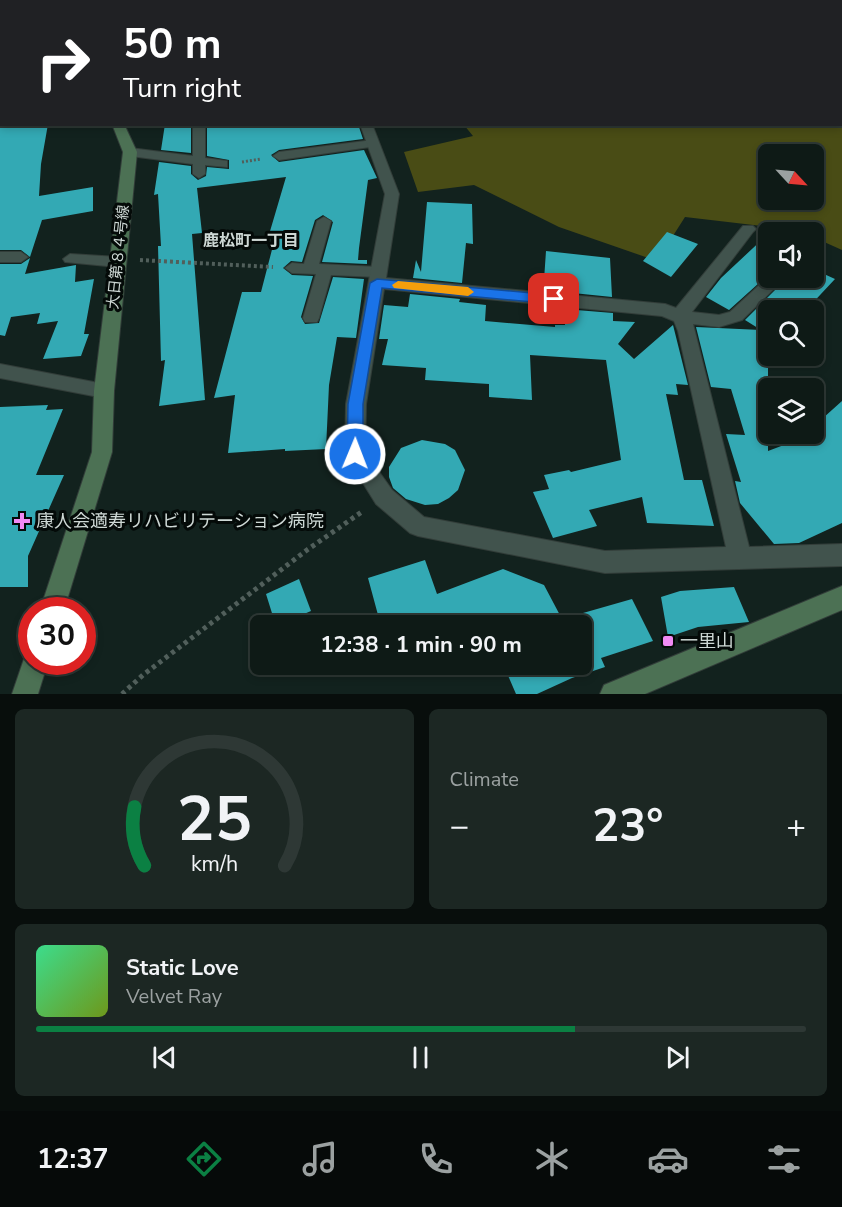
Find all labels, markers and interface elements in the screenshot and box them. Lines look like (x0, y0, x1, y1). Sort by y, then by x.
text: 50 m (123, 16, 222, 73)
icon: right (24, 24, 102, 102)
text: Turn right (123, 70, 241, 107)
north arrow (758, 144, 824, 210)
map controls (758, 144, 824, 444)
street label: 大日第８４号線 (103, 204, 133, 310)
button: sound (758, 222, 824, 288)
district label: 鹿松町一丁目 (203, 230, 299, 252)
pin (528, 273, 579, 324)
icon: arrive (537, 282, 570, 315)
button: search (758, 300, 824, 366)
button: layers (758, 378, 824, 444)
position arrow (323, 422, 387, 486)
place label: 康人会適寿リハビリテーション病院 (36, 509, 324, 533)
marker: 康人会適寿リハビリテーション病院 (13, 512, 31, 530)
speed limit sign: 30 (18, 597, 96, 675)
place label: 一里山 (680, 629, 734, 653)
text: 12:38 · 1 min · 90 m (320, 630, 522, 660)
marker: 一里山 (661, 634, 675, 648)
text: Climate (450, 766, 519, 793)
text: 25 (177, 777, 252, 862)
text: 23° (592, 796, 663, 857)
text: − (450, 804, 469, 849)
text: + (786, 804, 806, 849)
text: km/h (191, 849, 238, 879)
text: Static Love (126, 953, 239, 983)
text: Velvet Ray (126, 983, 222, 1010)
icon: previous (148, 1041, 181, 1074)
icon: pause (404, 1041, 437, 1074)
icon: next (661, 1041, 694, 1074)
icon: directions (183, 1138, 225, 1180)
icon: music (299, 1138, 341, 1180)
icon: phone (415, 1138, 457, 1180)
icon: climate (531, 1138, 573, 1180)
icon: car (647, 1138, 689, 1180)
icon: filters (763, 1138, 805, 1180)
text: 12:37 (37, 1141, 109, 1178)

